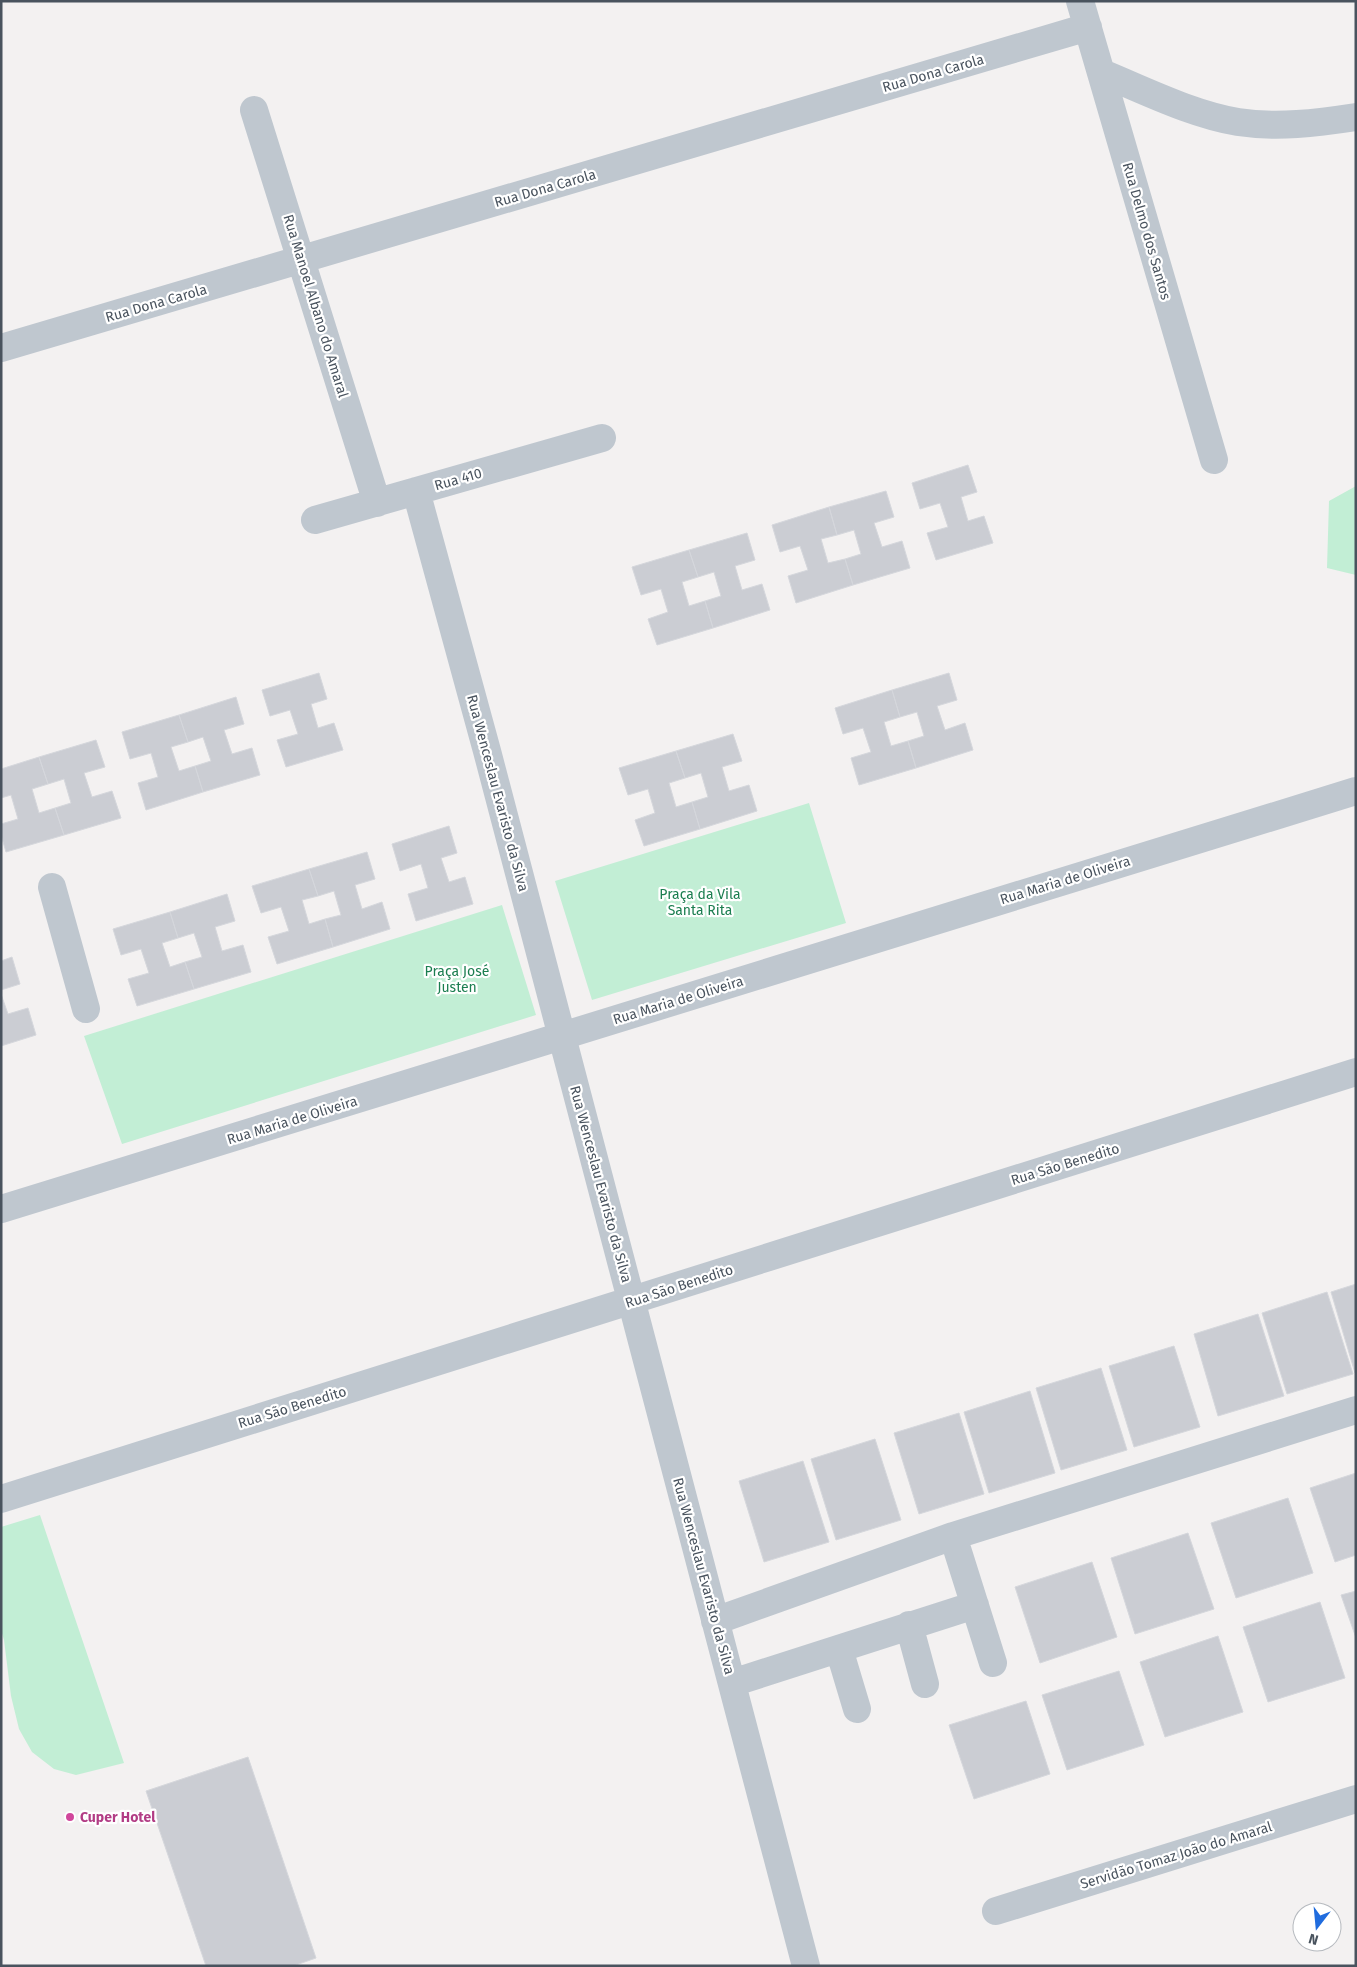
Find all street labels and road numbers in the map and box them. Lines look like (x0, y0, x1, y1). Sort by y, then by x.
street label: Rua Dona Carola (880, 51, 986, 96)
street label: Rua Delmo dos Santos (1119, 160, 1174, 302)
street label: Rua Dona Carola (492, 166, 598, 211)
street label: Rua Manoel Albano do Amaral (280, 212, 352, 400)
street label: Rua Dona Carola (103, 281, 209, 326)
street label: Rua 410 (432, 465, 484, 494)
street label: Rua Wenceslau Evaristo da Silva (463, 693, 532, 893)
street label: Rua Maria de Oliveira (998, 853, 1132, 908)
street label: Rua Maria de Oliveira (611, 973, 745, 1028)
street label: Rua Wenceslau Evaristo da Silva (566, 1084, 635, 1284)
street label: Rua Maria de Oliveira (225, 1093, 359, 1148)
street label: Rua São Benedito (1009, 1140, 1121, 1189)
street label: Rua São Benedito (623, 1261, 735, 1312)
street label: Rua São Benedito (236, 1383, 348, 1432)
street label: Rua Wenceslau Evaristo da Silva (669, 1476, 738, 1676)
street label: Servidão Tomaz João do Amaral (1078, 1818, 1274, 1893)

